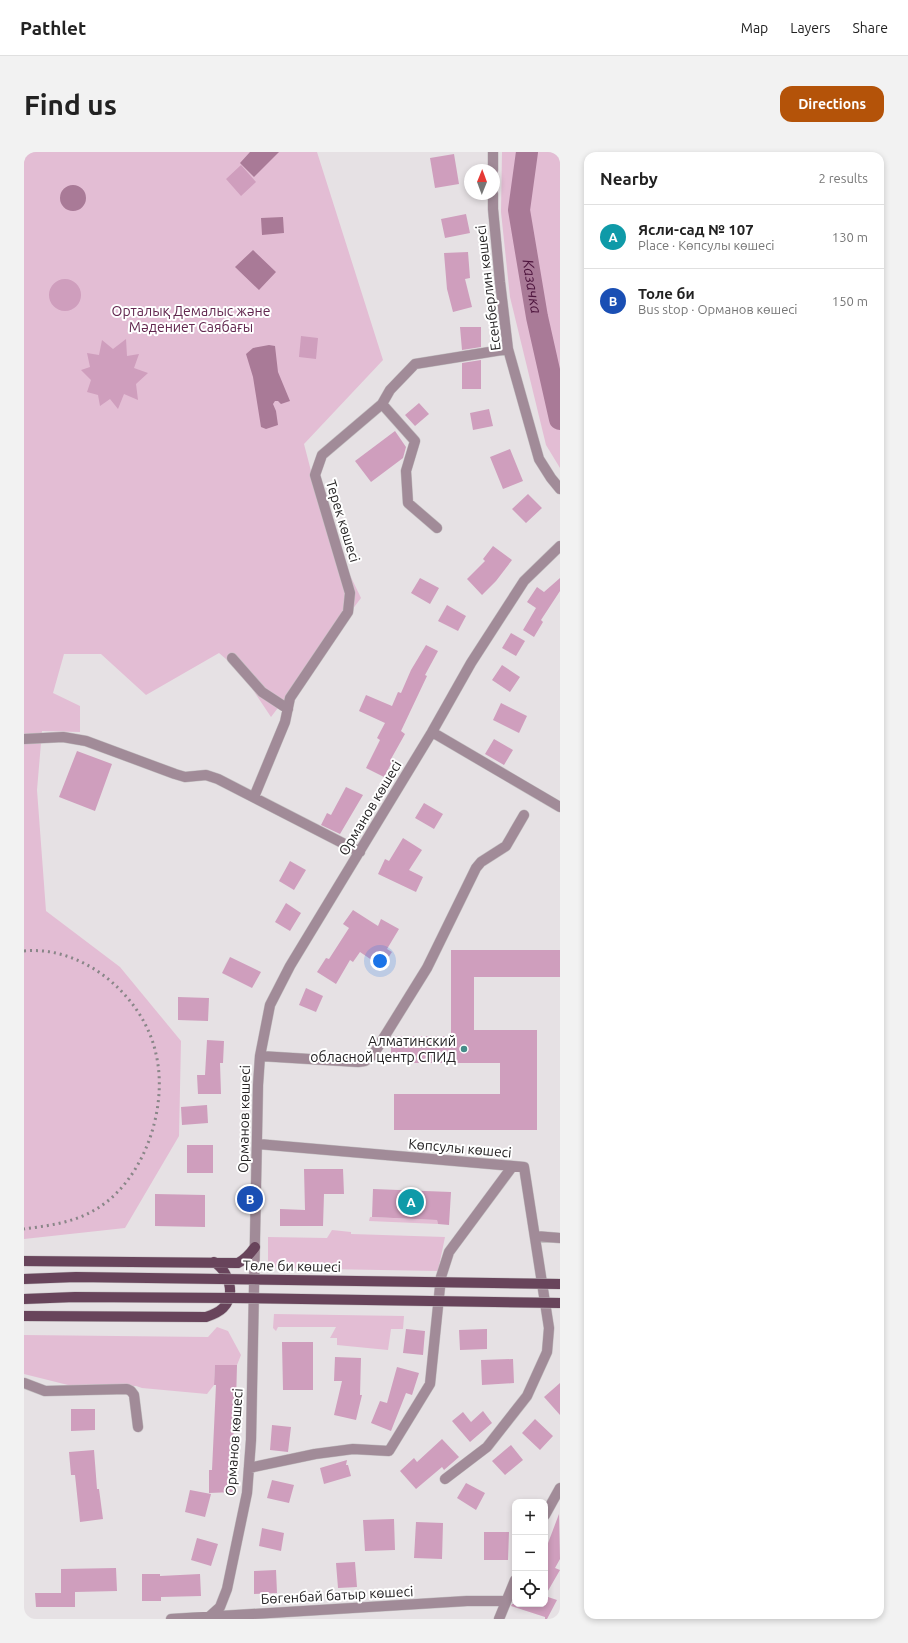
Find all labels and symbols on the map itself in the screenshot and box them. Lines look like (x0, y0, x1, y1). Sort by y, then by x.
north arrow (464, 164, 500, 200)
street label: Есенберлин көшесі (472, 224, 504, 352)
water label: Казачка (519, 258, 545, 315)
park label: Орталық Демалыс және Мәдениет Саябағы (112, 303, 270, 335)
street label: Терек көшесі (323, 478, 363, 564)
street label: Орманов көшесі (335, 758, 405, 858)
your location (370, 951, 390, 971)
place label: Алматинский обласной центр СПИД (310, 1033, 456, 1065)
marker: Алматинский обласной центр СПИД (459, 1044, 469, 1054)
street label: Орманов көшесі (235, 1065, 253, 1173)
street label: Көпсулы көшесі (408, 1136, 512, 1160)
pin: B (237, 1184, 263, 1214)
pin: A (398, 1187, 424, 1217)
street label: Төле би көшесі (243, 1257, 341, 1275)
street label: Орманов көшесі (222, 1388, 246, 1496)
street label: Бөгенбай батыр көшесі (260, 1583, 414, 1607)

